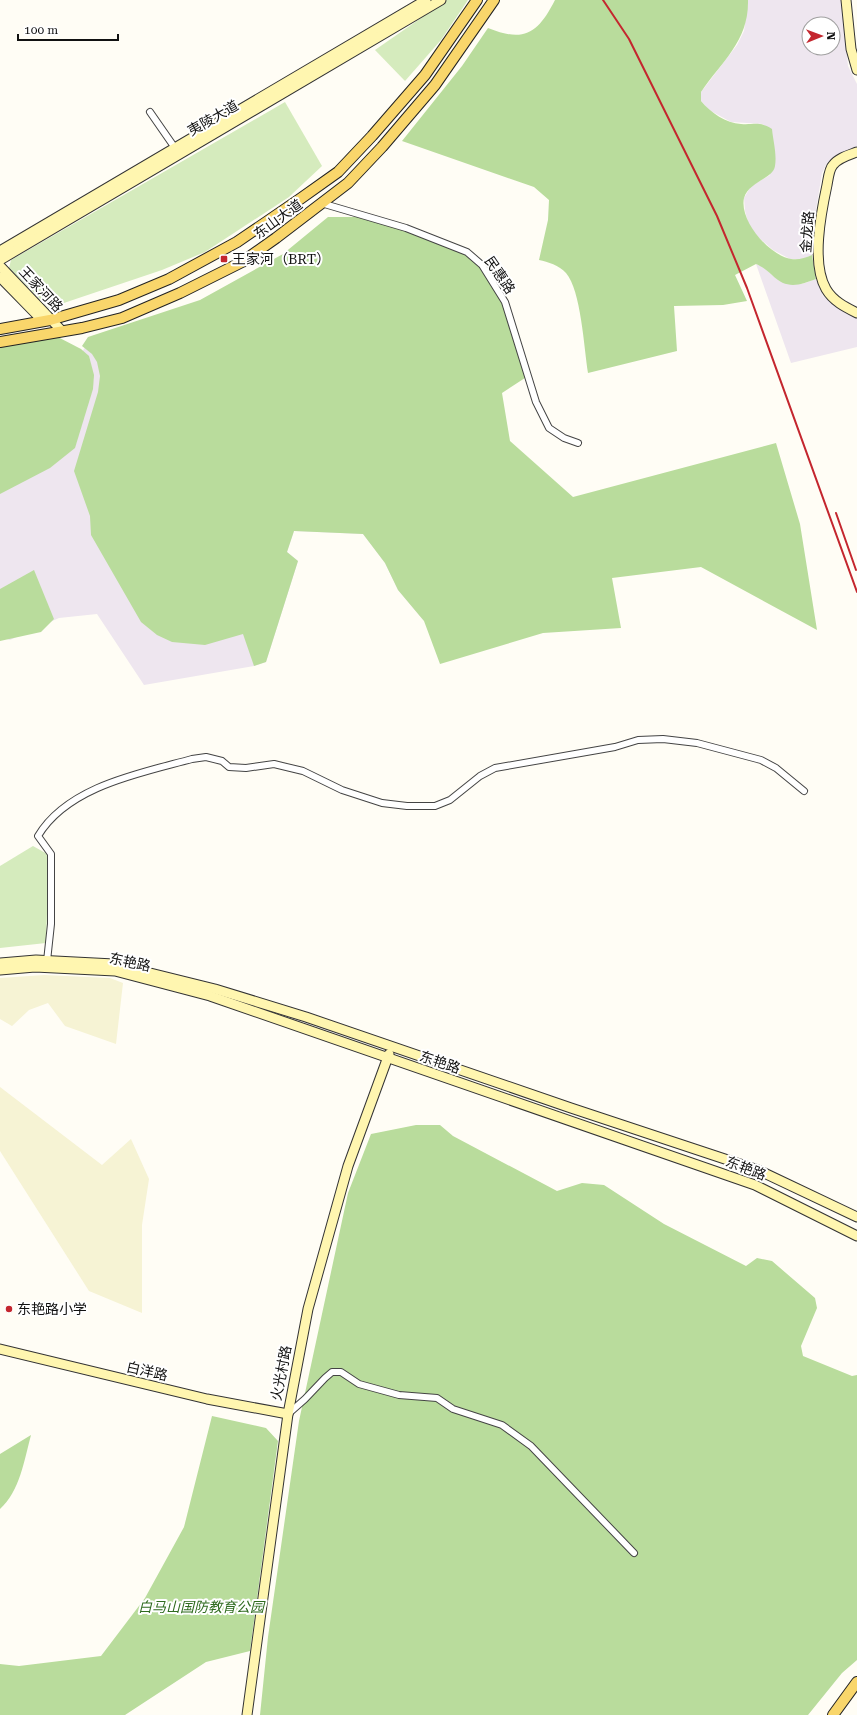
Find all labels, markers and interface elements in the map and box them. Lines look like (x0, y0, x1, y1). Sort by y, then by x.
scale bar (18, 16, 118, 42)
north arrow (801, 16, 841, 56)
text: 100 m (24, 23, 58, 37)
text: N (824, 31, 837, 41)
street label: 夷陵大道 (185, 97, 241, 139)
street label: 东山大道 (251, 196, 305, 242)
street label: 金龙路 (798, 210, 816, 254)
place label: 王家河（BRT） (232, 251, 330, 267)
street label: 民惠路 (482, 253, 518, 297)
marker: 王家河（BRT） (219, 254, 229, 264)
street label: 王家河路 (16, 263, 66, 315)
street label: 东艳路 (108, 950, 152, 974)
street label: 东艳路 (418, 1048, 462, 1076)
street label: 东艳路 (724, 1153, 768, 1183)
place label: 东艳路小学 (17, 1301, 87, 1317)
marker: 东艳路小学 (4, 1304, 14, 1314)
street label: 火光村路 (268, 1344, 294, 1402)
street label: 白洋路 (125, 1358, 169, 1384)
park label: 白马山国防教育公园 (138, 1599, 266, 1615)

